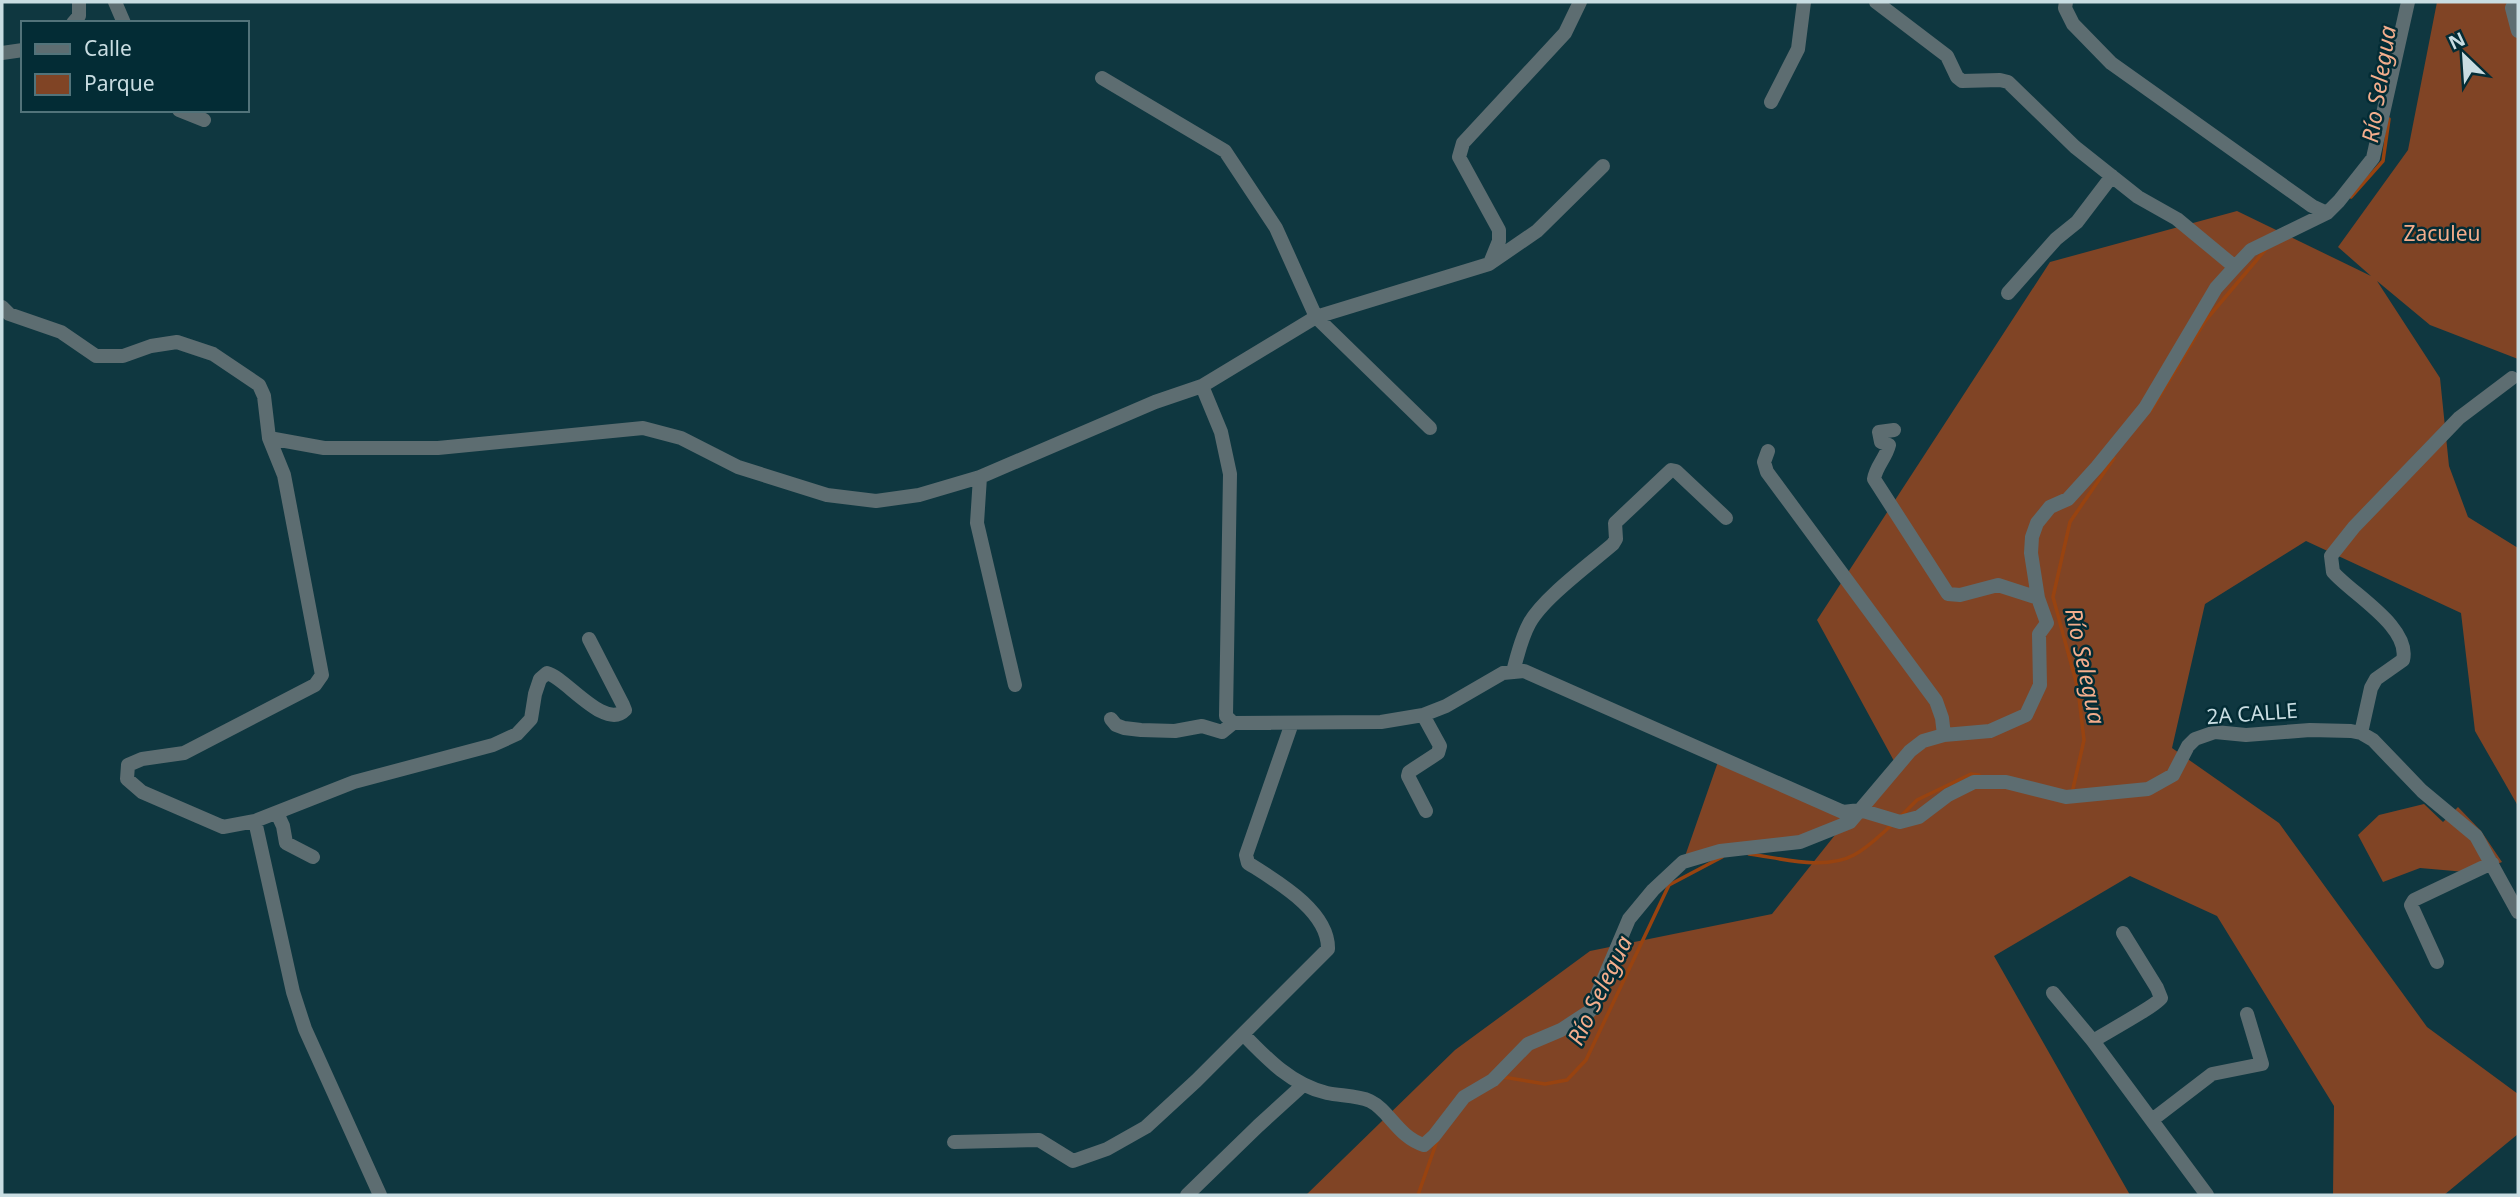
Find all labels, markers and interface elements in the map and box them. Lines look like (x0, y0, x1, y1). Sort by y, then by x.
legend (21, 21, 248, 112)
north arrow (2429, 21, 2499, 91)
water label: Río Selegua (2353, 23, 2403, 145)
text: N (2444, 26, 2469, 56)
text: Calle (84, 34, 132, 62)
text: Parque (84, 69, 154, 97)
park label: Zaculeu (2403, 219, 2481, 247)
water label: Río Selegua (2058, 605, 2114, 727)
street label: 2A CALLE (2206, 696, 2298, 730)
water label: Río Selegua (1559, 930, 1639, 1050)

